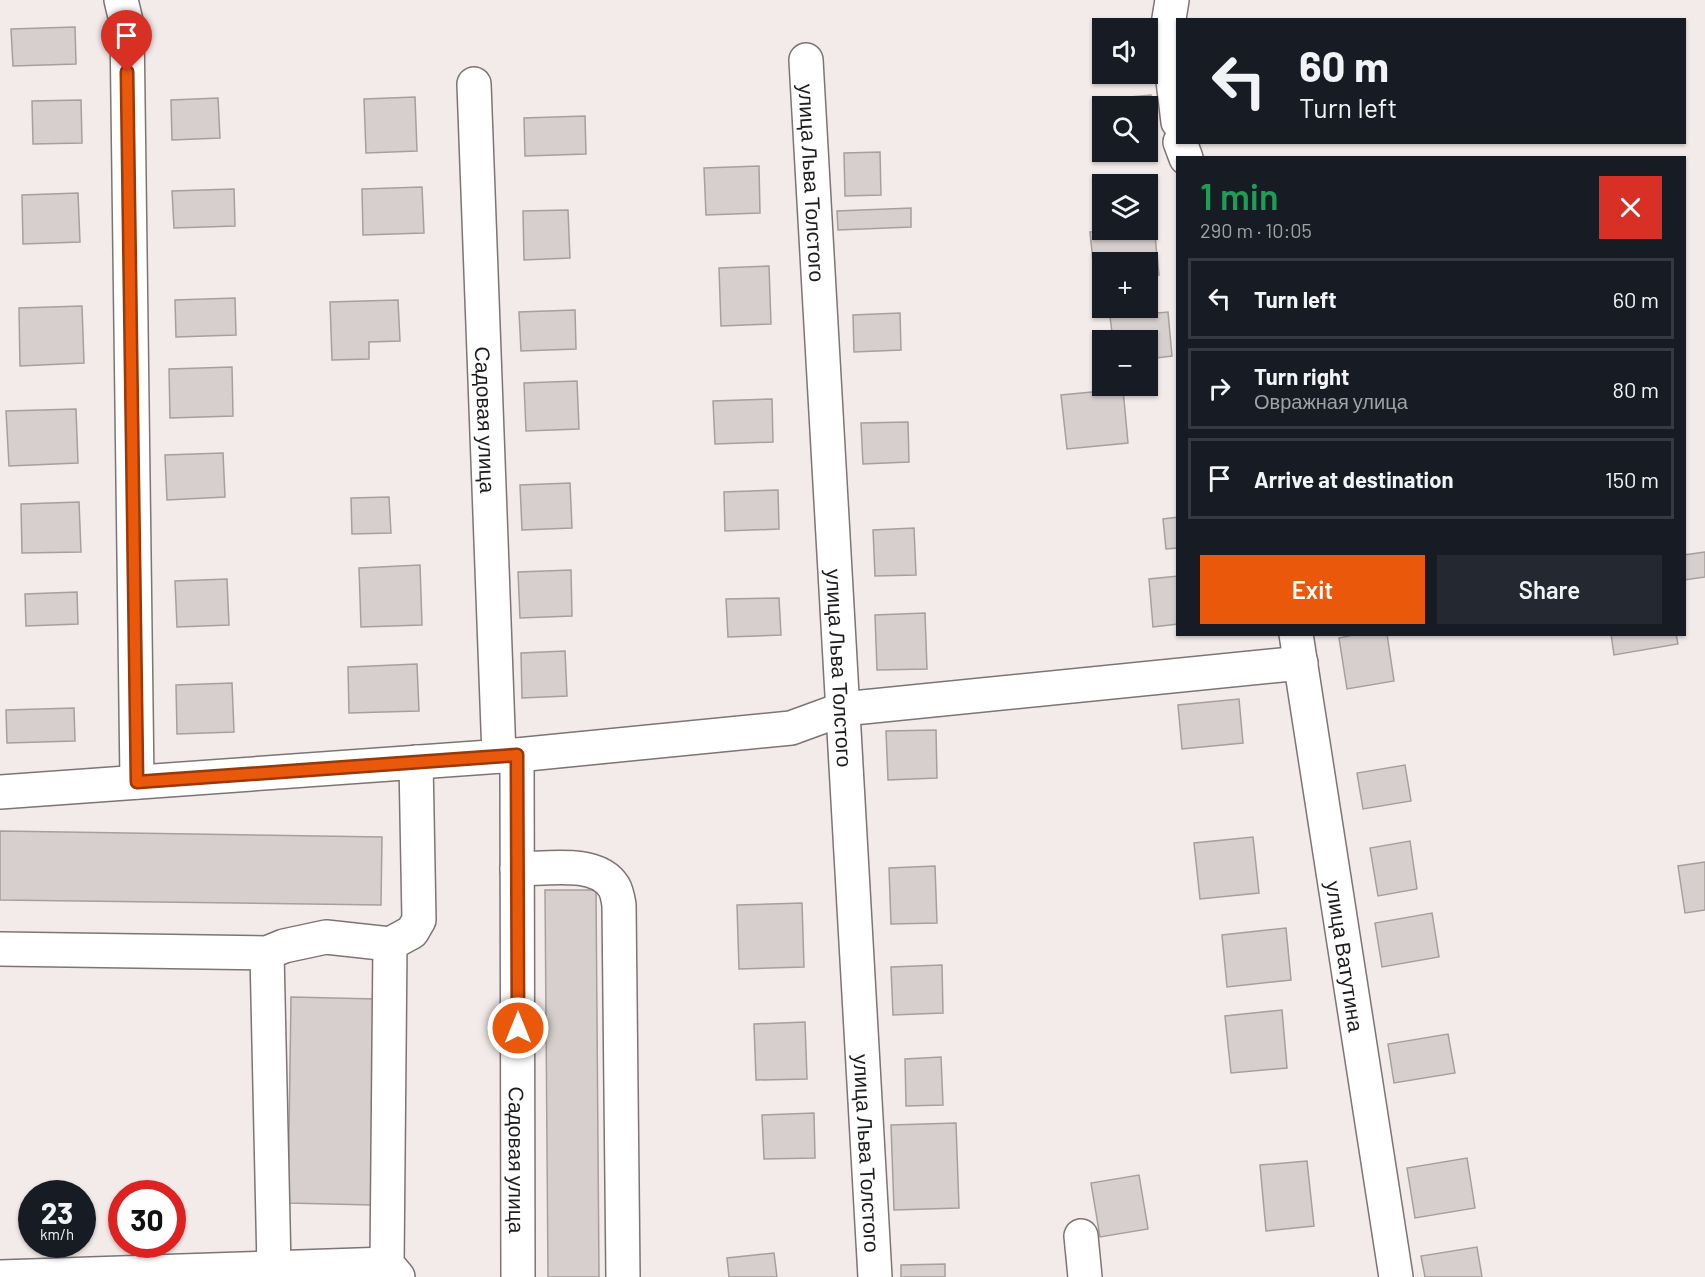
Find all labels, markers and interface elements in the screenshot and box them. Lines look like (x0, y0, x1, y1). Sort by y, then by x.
pin (101, 10, 152, 72)
map controls (1092, 18, 1158, 396)
button: sound (1092, 18, 1158, 84)
icon: arrive (110, 19, 143, 52)
text: 60 m (1299, 40, 1389, 90)
icon: left (1200, 42, 1278, 120)
street label: улица Льва Толстого (795, 83, 831, 283)
text: Turn left (1299, 91, 1397, 123)
button: search (1092, 96, 1158, 162)
button: layers (1092, 174, 1158, 240)
text: 1 min (1200, 174, 1279, 217)
button: close (1599, 176, 1662, 239)
text: 290 m · 10:05 (1200, 218, 1312, 242)
button: + (1092, 252, 1158, 318)
icon: left (1203, 282, 1236, 315)
text: Turn left (1254, 286, 1337, 312)
text: 60 m (1613, 286, 1659, 312)
button: − (1092, 330, 1158, 396)
street label: Садовая улица (471, 346, 502, 494)
text: Turn right (1254, 363, 1349, 389)
icon: right (1203, 372, 1236, 405)
text: 80 m (1613, 376, 1659, 402)
text: Овражная улица (1254, 389, 1408, 413)
icon: arrive (1203, 462, 1236, 495)
text: Arrive at destination (1254, 466, 1453, 492)
text: 150 m (1605, 466, 1659, 492)
button: Exit (1200, 555, 1425, 624)
button: Share (1437, 555, 1662, 624)
street label: улица Льва Толстого (822, 568, 859, 768)
street label: улица Ватутина (1322, 879, 1370, 1034)
position arrow (486, 996, 550, 1060)
street label: улица Льва Толстого (850, 1053, 886, 1253)
street label: Садовая улица (505, 1086, 530, 1234)
speed limit sign: 30 (108, 1180, 186, 1258)
text: 23 (41, 1194, 73, 1230)
text: km/h (40, 1225, 74, 1243)

